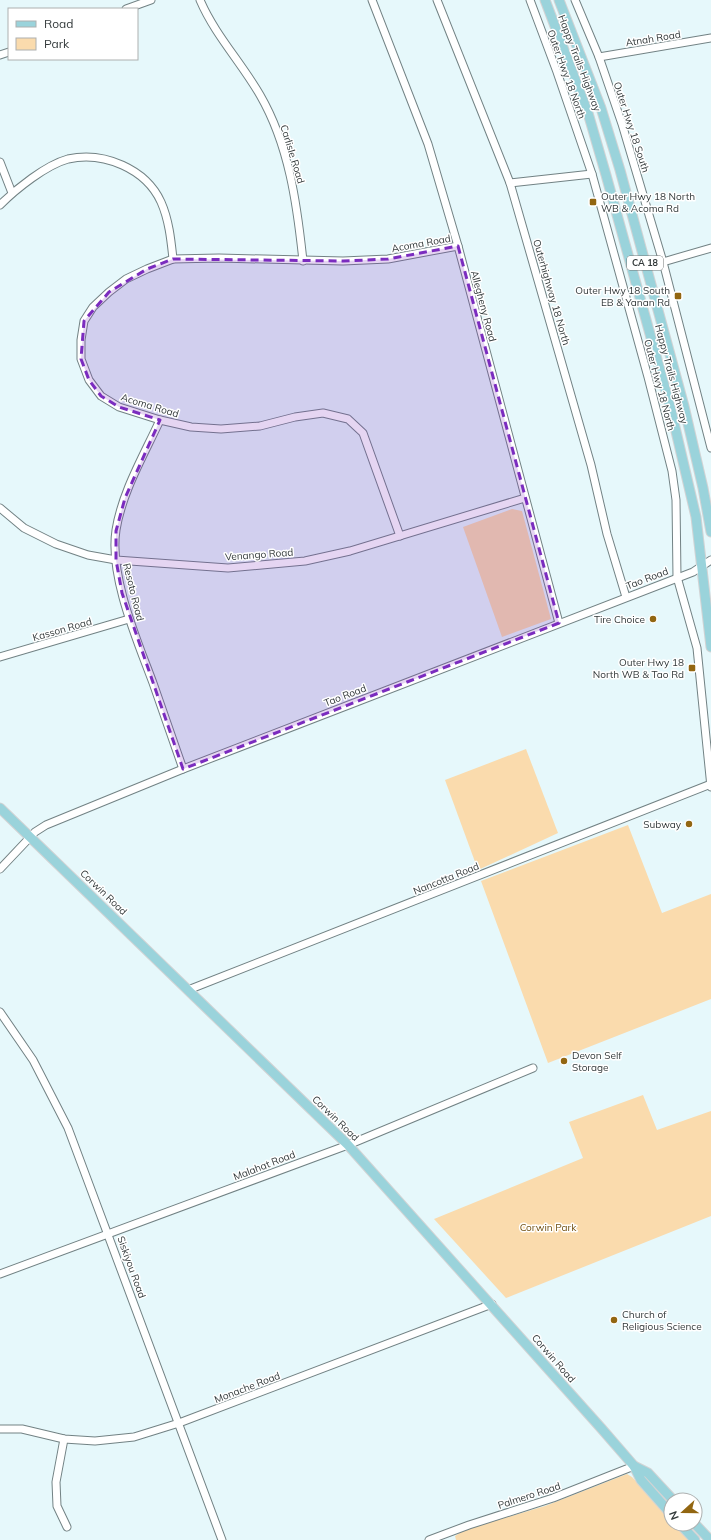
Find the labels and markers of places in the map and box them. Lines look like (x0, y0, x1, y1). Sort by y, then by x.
place label: Outer Hwy 18 North WB & Acoma Rd (601, 190, 695, 215)
marker: Outer Hwy 18 North WB & Acoma Rd (588, 197, 598, 207)
place label: Outer Hwy 18 South EB & Yanan Rd (575, 284, 670, 309)
marker: Outer Hwy 18 South EB & Yanan Rd (673, 291, 683, 301)
place label: Tire Choice (594, 613, 645, 626)
marker: Tire Choice (648, 614, 658, 624)
place label: Outer Hwy 18 North WB & Tao Rd (593, 656, 684, 681)
marker: Outer Hwy 18 North WB & Tao Rd (687, 663, 697, 673)
place label: Subway (643, 818, 682, 831)
marker: Subway (684, 819, 694, 829)
place label: Devon Self Storage (572, 1049, 622, 1074)
marker: Devon Self Storage (559, 1056, 569, 1066)
place label: Church of Religious Science (622, 1308, 702, 1333)
marker: Church of Religious Science (609, 1315, 619, 1325)

